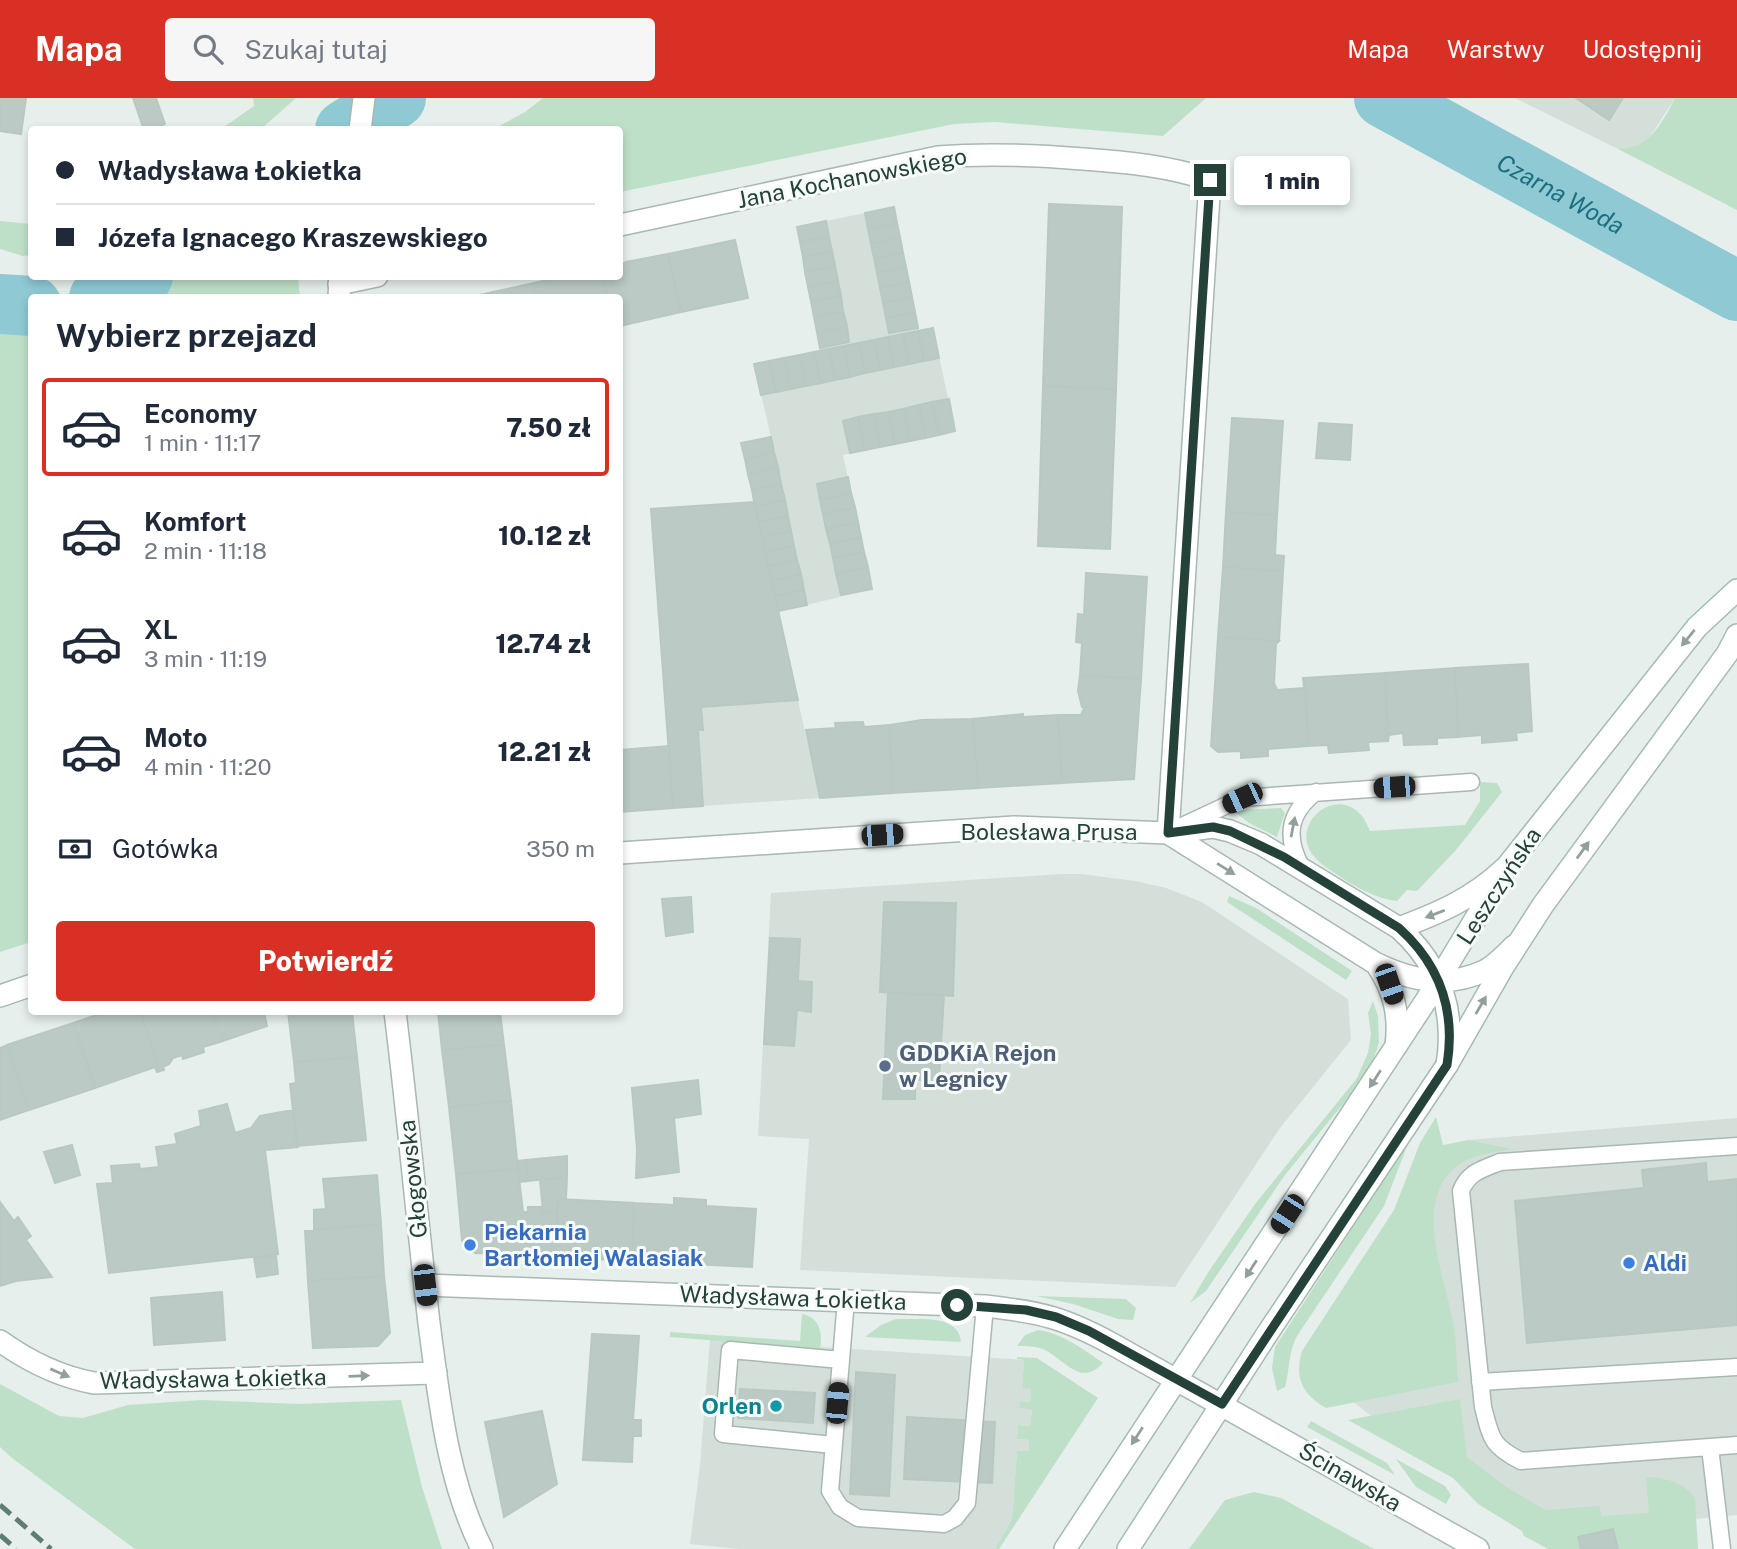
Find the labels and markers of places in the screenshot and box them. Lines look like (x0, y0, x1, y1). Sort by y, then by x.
place label: GDDKiA Rejon w Legnicy (899, 1039, 1056, 1092)
marker: GDDKiA Rejon w Legnicy (877, 1058, 893, 1074)
place label: Piekarnia Bartłomiej Walasiak (484, 1218, 703, 1271)
marker: Piekarnia Bartłomiej Walasiak (462, 1237, 478, 1253)
place label: Aldi (1643, 1249, 1687, 1276)
marker: Aldi (1621, 1255, 1637, 1271)
place label: Orlen (702, 1392, 762, 1419)
marker: Orlen (768, 1398, 784, 1414)

